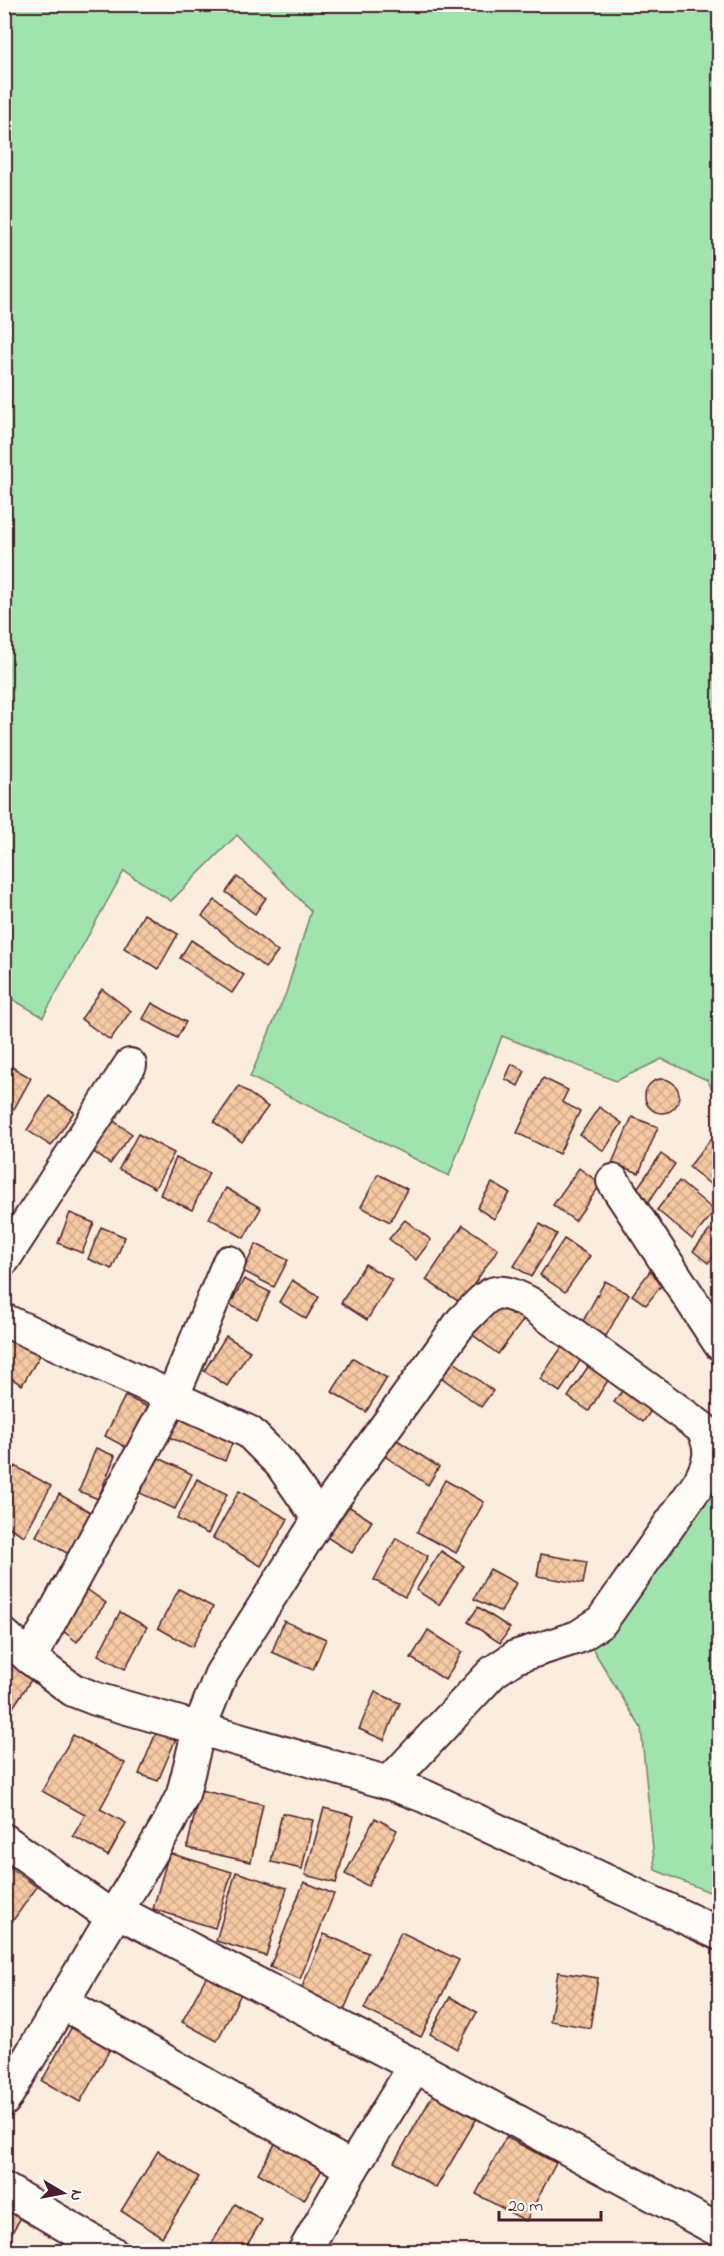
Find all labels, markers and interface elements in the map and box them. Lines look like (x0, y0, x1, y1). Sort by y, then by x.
north arrow (33, 2163, 93, 2223)
scale bar (499, 2184, 601, 2222)
text: N (63, 2188, 89, 2203)
text: 20 m (508, 2194, 543, 2220)

